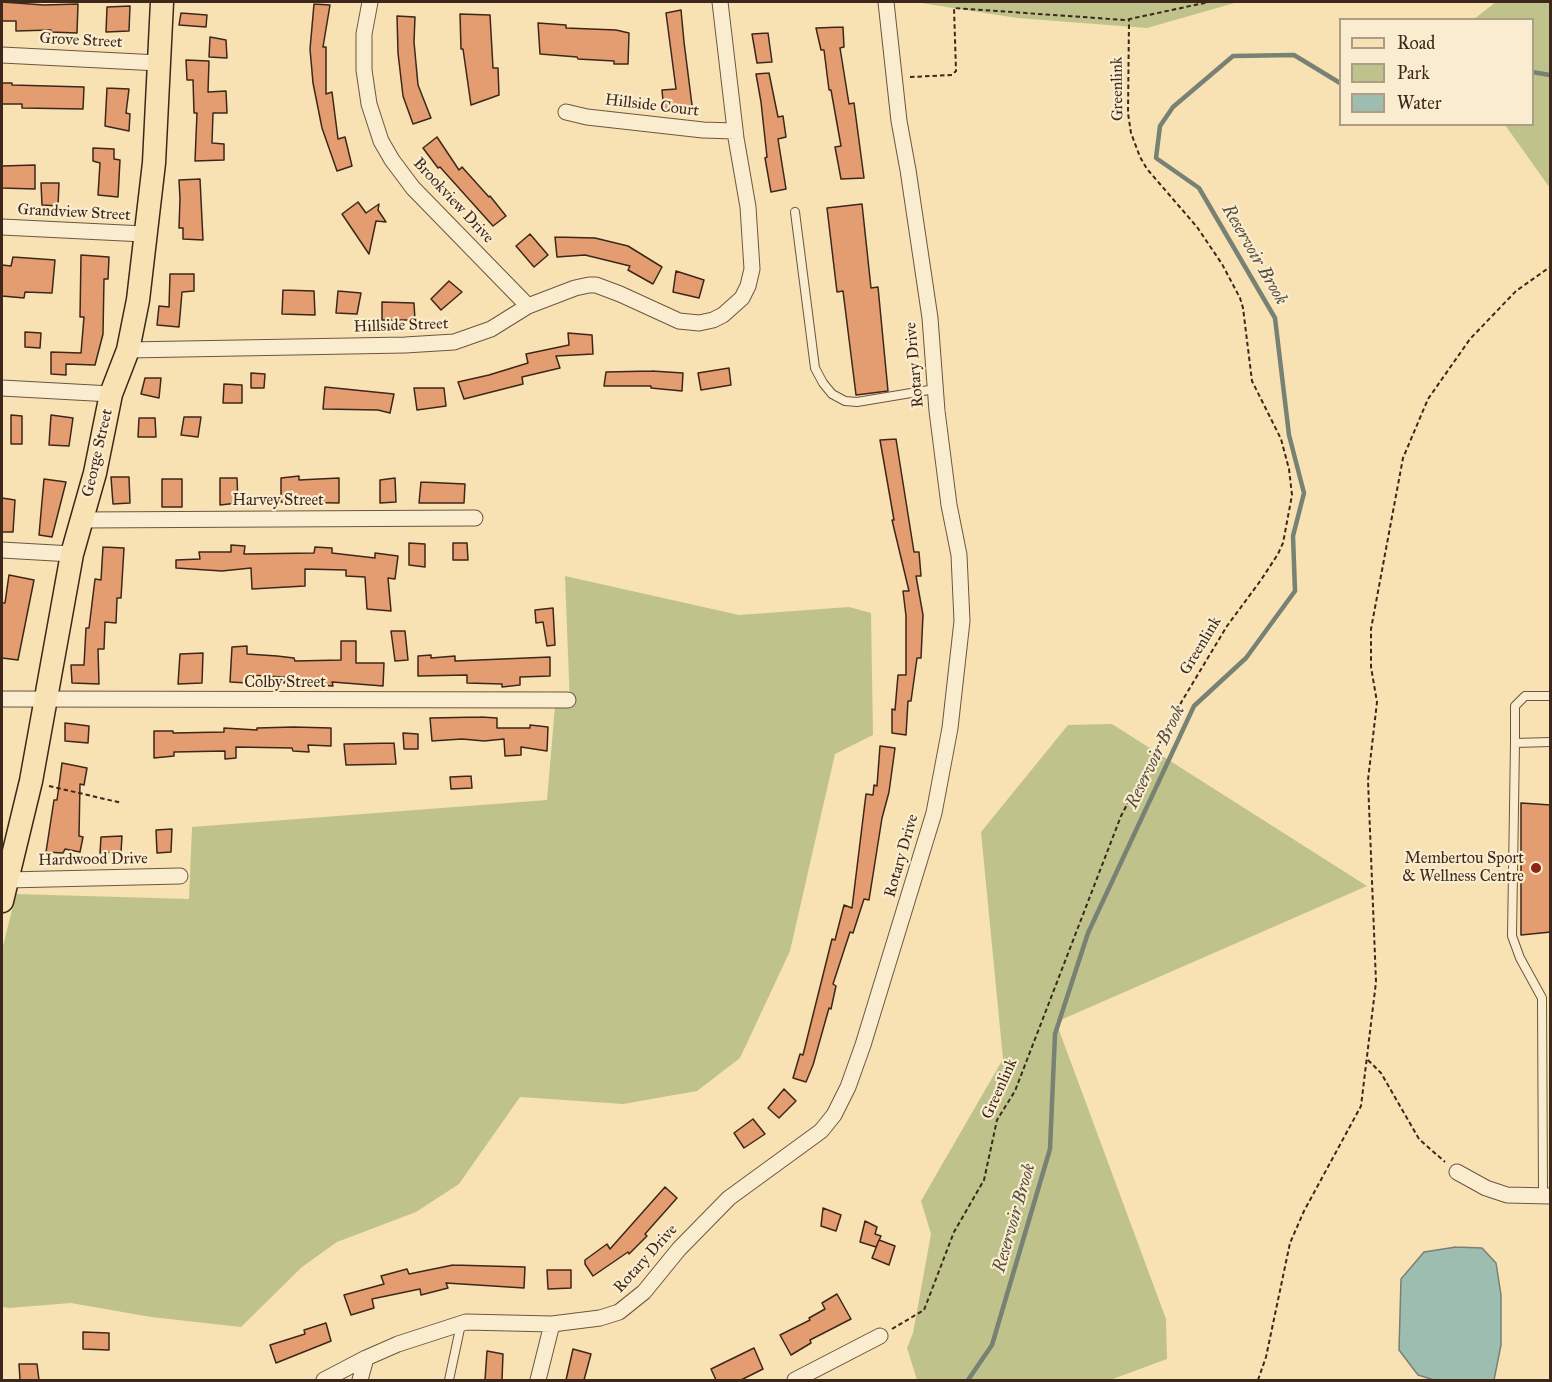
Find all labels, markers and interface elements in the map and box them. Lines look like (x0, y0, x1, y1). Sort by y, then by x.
legend (1339, 18, 1534, 126)
street label: Grove Street (39, 29, 123, 53)
text: Road (1397, 32, 1435, 54)
street label: Greenlink (1108, 57, 1128, 121)
text: Park (1397, 62, 1430, 84)
street label: Hillside Court (604, 91, 700, 121)
text: Water (1397, 92, 1441, 114)
street label: Brookview Drive (409, 154, 497, 248)
street label: Grandview Street (17, 200, 131, 226)
water label: Reservoir Brook (1217, 201, 1291, 309)
street label: Hillside Street (353, 315, 449, 337)
street label: Rotary Drive (902, 321, 928, 409)
street label: George Street (79, 407, 117, 499)
street label: Harvey Street (232, 491, 324, 511)
street label: Greenlink (1176, 613, 1226, 679)
street label: Colby Street (244, 673, 326, 693)
water label: Reservoir Brook (1122, 702, 1190, 812)
street label: Rotary Drive (881, 812, 923, 900)
street label: Hardwood Drive (38, 849, 148, 871)
place label: Membertou Sport & Wellness Centre (1402, 849, 1524, 887)
marker: Membertou Sport & Wellness Centre (1529, 861, 1543, 875)
street label: Greenlink (978, 1056, 1022, 1122)
water label: Reservoir Brook (989, 1161, 1041, 1275)
street label: Rotary Drive (610, 1221, 682, 1297)

